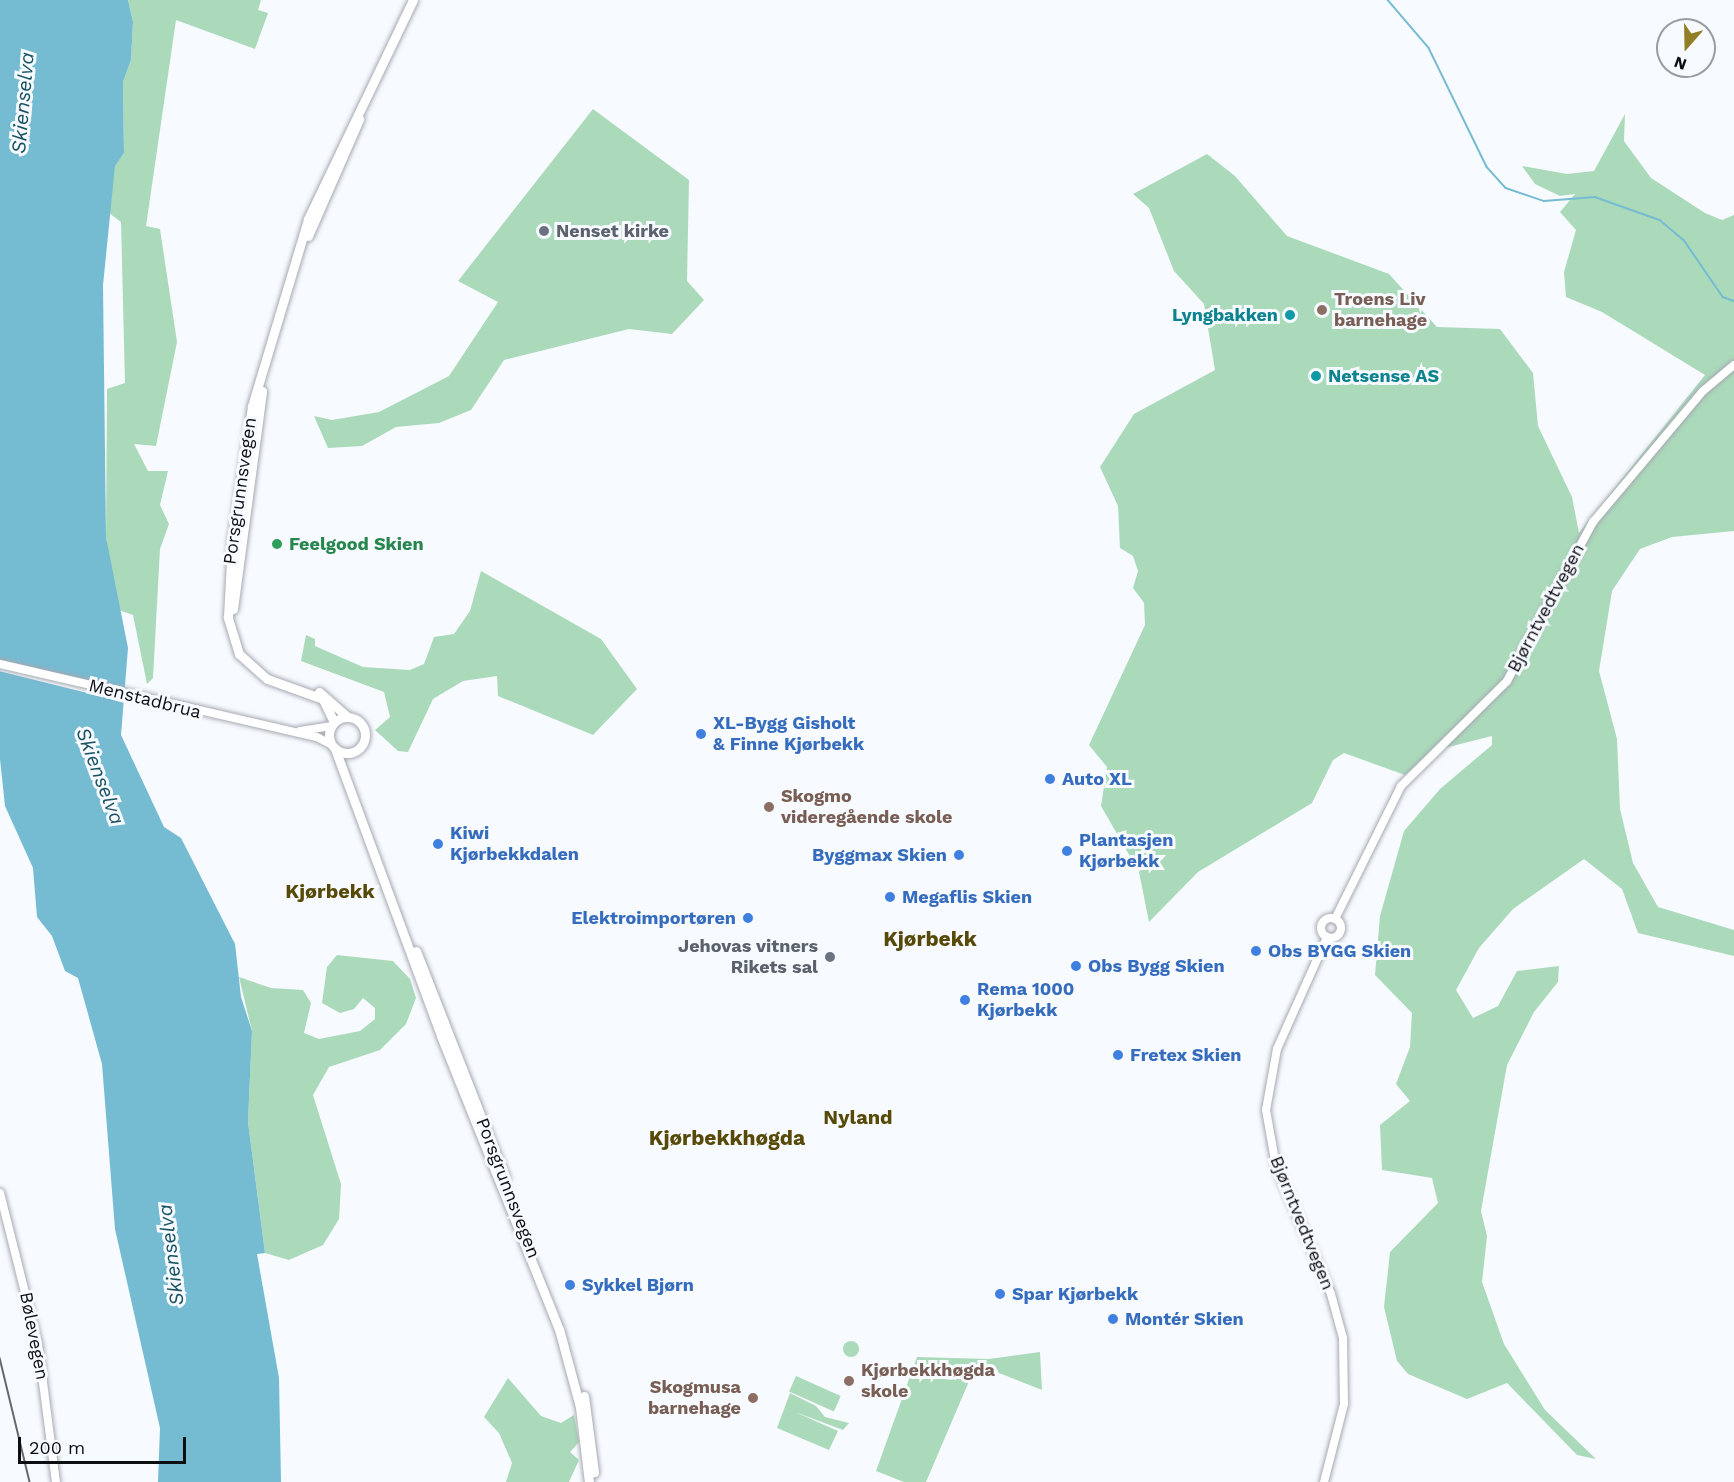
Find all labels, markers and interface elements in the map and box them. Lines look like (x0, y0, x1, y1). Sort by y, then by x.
north arrow (1656, 18, 1716, 78)
water label: Skienselva (7, 51, 39, 155)
text: N (1672, 53, 1689, 74)
place label: Nenset kirke (556, 220, 669, 242)
marker: Nenset kirke (537, 224, 551, 238)
place label: Troens Liv barnehage (1334, 289, 1427, 332)
marker: Troens Liv barnehage (1315, 303, 1329, 317)
place label: Lyngbakken (1172, 304, 1278, 326)
marker: Lyngbakken (1283, 308, 1297, 322)
place label: Netsense AS (1328, 365, 1439, 387)
marker: Netsense AS (1309, 369, 1323, 383)
street label: Porsgrunnsvegen (219, 416, 261, 566)
place label: Feelgood Skien (289, 533, 424, 555)
marker: Feelgood Skien (270, 537, 284, 551)
street label: Bjørntvedtvegen (1503, 540, 1589, 676)
street label: Menstadbrua (87, 675, 203, 723)
place label: XL-Bygg Gisholt & Finne Kjørbekk (713, 713, 864, 756)
water label: Skienselva (71, 724, 129, 828)
marker: XL-Bygg Gisholt & Finne Kjørbekk (694, 727, 708, 741)
place label: Auto XL (1062, 768, 1132, 790)
marker: Auto XL (1043, 772, 1057, 786)
place label: Skogmo videregående skole (781, 786, 952, 828)
marker: Skogmo videregående skole (762, 800, 776, 814)
place label: Kiwi Kjørbekkdalen (450, 823, 579, 866)
place label: Plantasjen Kjørbekk (1079, 830, 1173, 872)
marker: Kiwi Kjørbekkdalen (431, 837, 445, 851)
place label: Byggmax Skien (812, 844, 947, 866)
marker: Plantasjen Kjørbekk (1060, 844, 1074, 858)
marker: Byggmax Skien (952, 848, 966, 862)
district label: Kjørbekk (285, 879, 375, 903)
place label: Megaflis Skien (902, 886, 1032, 908)
marker: Megaflis Skien (883, 890, 897, 904)
place label: Elektroimportøren (571, 907, 736, 929)
marker: Elektroimportøren (741, 911, 755, 925)
district label: Kjørbekk (883, 926, 977, 952)
place label: Jehovas vitners Rikets sal (678, 936, 818, 978)
place label: Obs BYGG Skien (1268, 940, 1411, 962)
marker: Obs BYGG Skien (1249, 944, 1263, 958)
marker: Jehovas vitners Rikets sal (823, 950, 837, 964)
place label: Obs Bygg Skien (1088, 955, 1225, 977)
marker: Obs Bygg Skien (1069, 959, 1083, 973)
place label: Rema 1000 Kjørbekk (977, 979, 1075, 1022)
marker: Rema 1000 Kjørbekk (958, 993, 972, 1007)
place label: Fretex Skien (1130, 1044, 1242, 1066)
marker: Fretex Skien (1111, 1048, 1125, 1062)
district label: Nyland (823, 1105, 893, 1129)
street label: Porsgrunnsvegen (471, 1115, 545, 1261)
district label: Kjørbekkhøgda (649, 1125, 805, 1151)
street label: Bjørntvedtvegen (1265, 1153, 1339, 1293)
water label: Skienselva (153, 1203, 189, 1307)
place label: Sykkel Bjørn (582, 1274, 694, 1296)
marker: Sykkel Bjørn (563, 1278, 577, 1292)
place label: Spar Kjørbekk (1012, 1283, 1138, 1305)
marker: Spar Kjørbekk (993, 1287, 1007, 1301)
street label: Bølevegen (15, 1290, 53, 1382)
place label: Montér Skien (1125, 1308, 1244, 1330)
marker: Montér Skien (1106, 1312, 1120, 1326)
place label: Kjørbekkhøgda skole (861, 1360, 995, 1402)
marker: Kjørbekkhøgda skole (842, 1374, 856, 1388)
place label: Skogmusa barnehage (648, 1377, 741, 1420)
marker: Skogmusa barnehage (746, 1391, 760, 1405)
scale bar (21, 1425, 189, 1463)
text: 200 m (29, 1437, 85, 1458)

